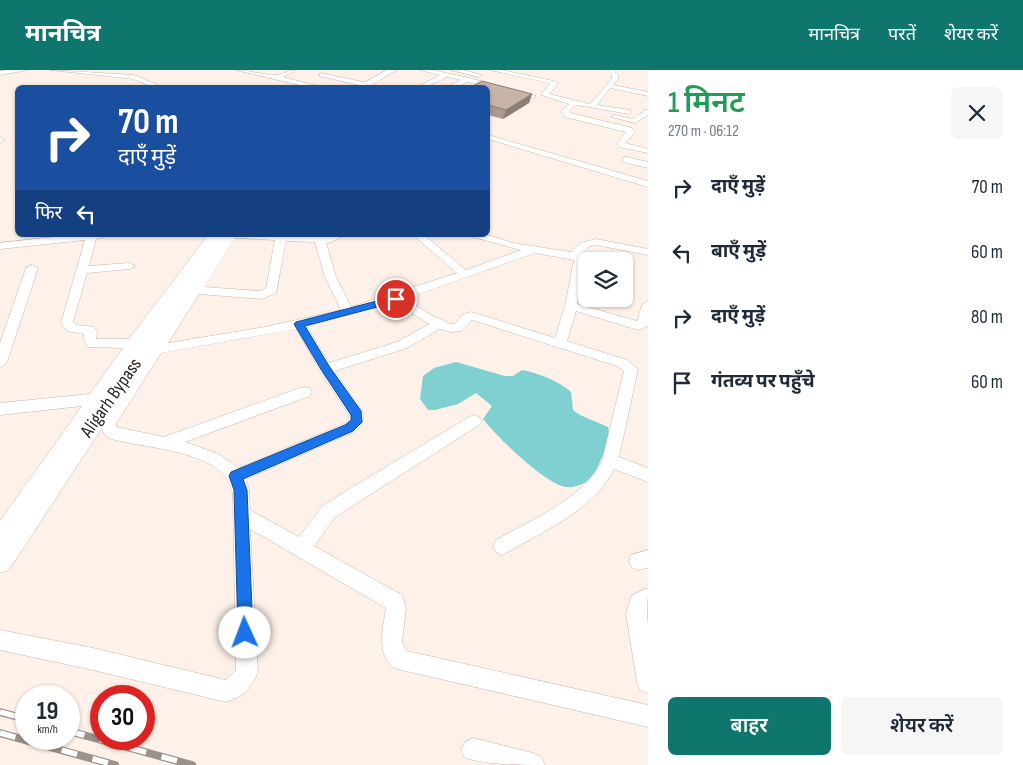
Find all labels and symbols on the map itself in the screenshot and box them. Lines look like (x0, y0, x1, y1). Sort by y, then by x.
pin (375, 278, 417, 320)
street label: Aligarh Bypass (75, 354, 147, 443)
position arrow (218, 606, 270, 658)
speed limit sign: 30 (90, 685, 155, 750)

